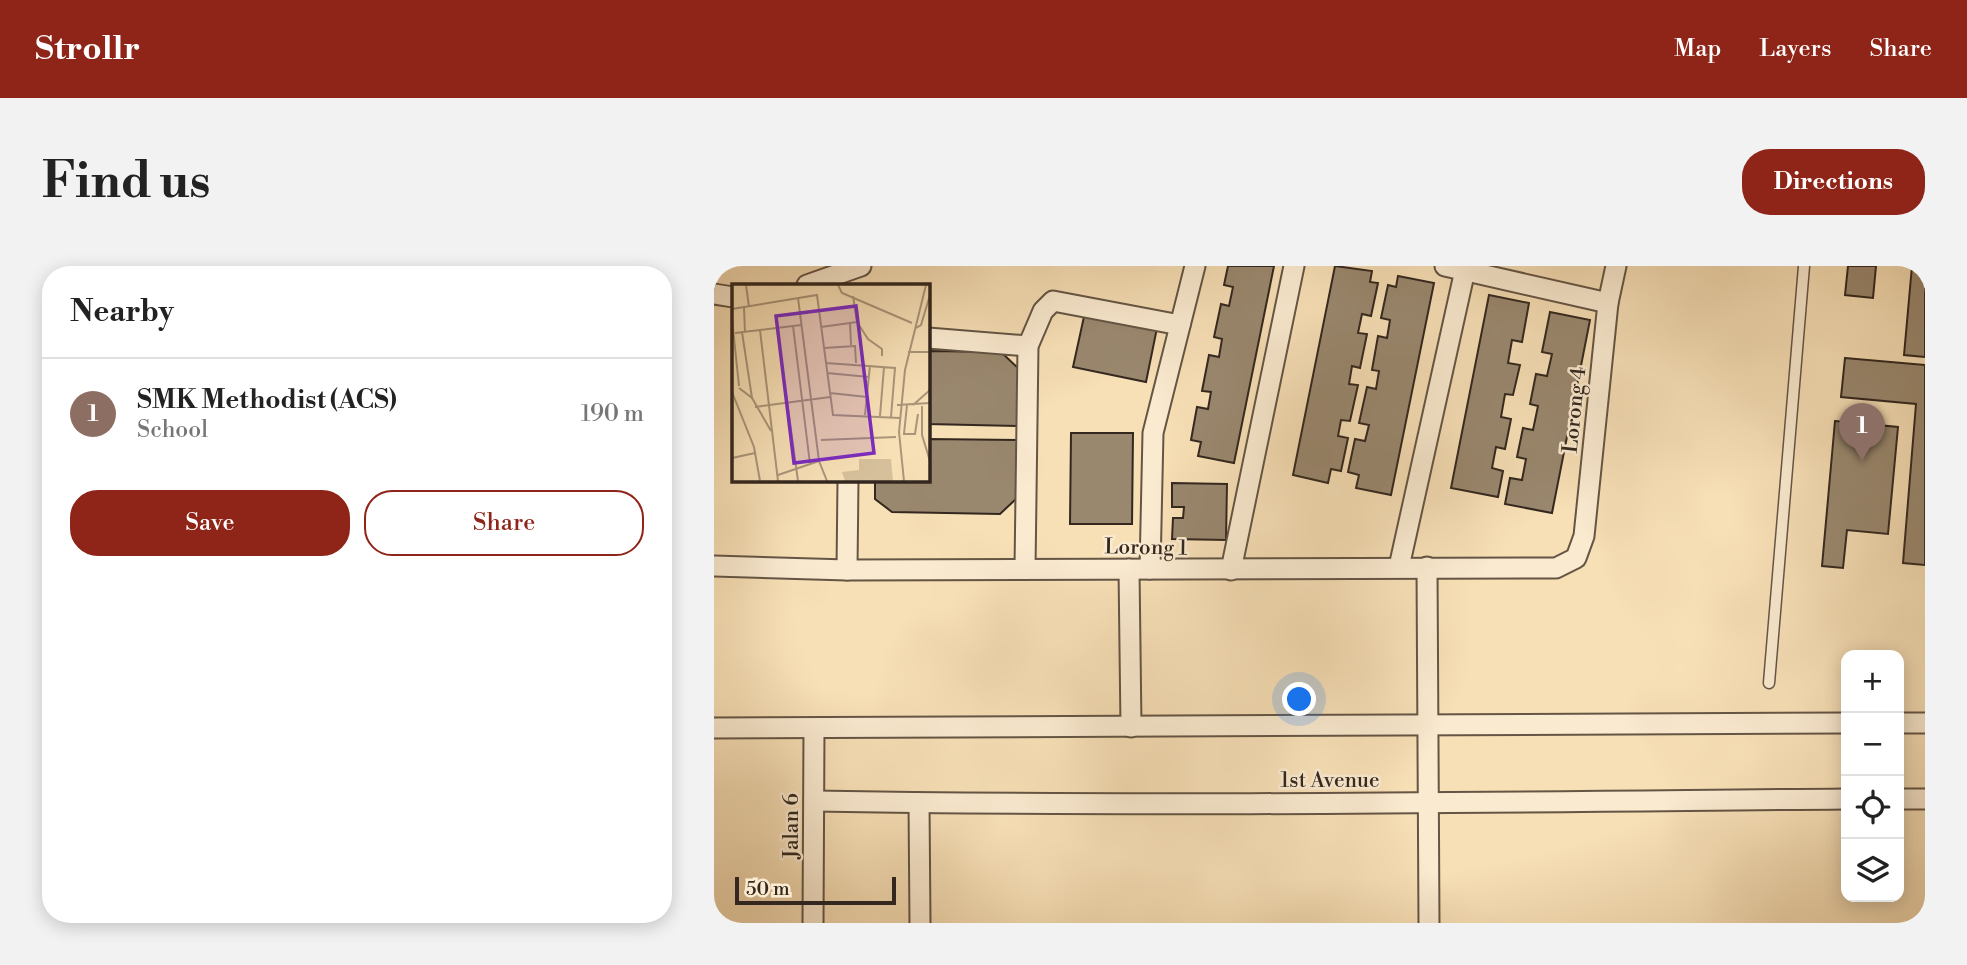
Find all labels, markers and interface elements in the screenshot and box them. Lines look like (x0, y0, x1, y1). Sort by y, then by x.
text: Strollr (35, 29, 140, 70)
text: Map (1674, 34, 1721, 64)
text: Layers (1759, 34, 1831, 64)
text: Share (1869, 34, 1932, 64)
button: Directions (1742, 149, 1925, 215)
text: Find us (42, 152, 211, 213)
inset map (732, 284, 929, 481)
text: Nearby (70, 293, 174, 331)
street label: Lorong 4 (1558, 366, 1592, 454)
text: SMK Methodist (ACS) (137, 384, 397, 416)
text: 1 (87, 400, 99, 428)
text: 190 m (581, 400, 644, 428)
pin: 1 (1839, 403, 1885, 461)
text: School (137, 416, 208, 444)
button: Save (70, 490, 350, 556)
button: Share (364, 490, 644, 556)
street label: Lorong 1 (1104, 534, 1188, 562)
map controls (1841, 650, 1904, 902)
button: + (1841, 650, 1904, 713)
your location (1282, 682, 1316, 716)
button: − (1841, 713, 1904, 776)
street label: 1st Avenue (1280, 768, 1380, 794)
button: locate (1841, 776, 1904, 839)
street label: Jalan 6 (779, 793, 805, 860)
button: layers (1841, 839, 1904, 902)
scale bar (735, 874, 896, 906)
text: 50 m (746, 877, 790, 901)

